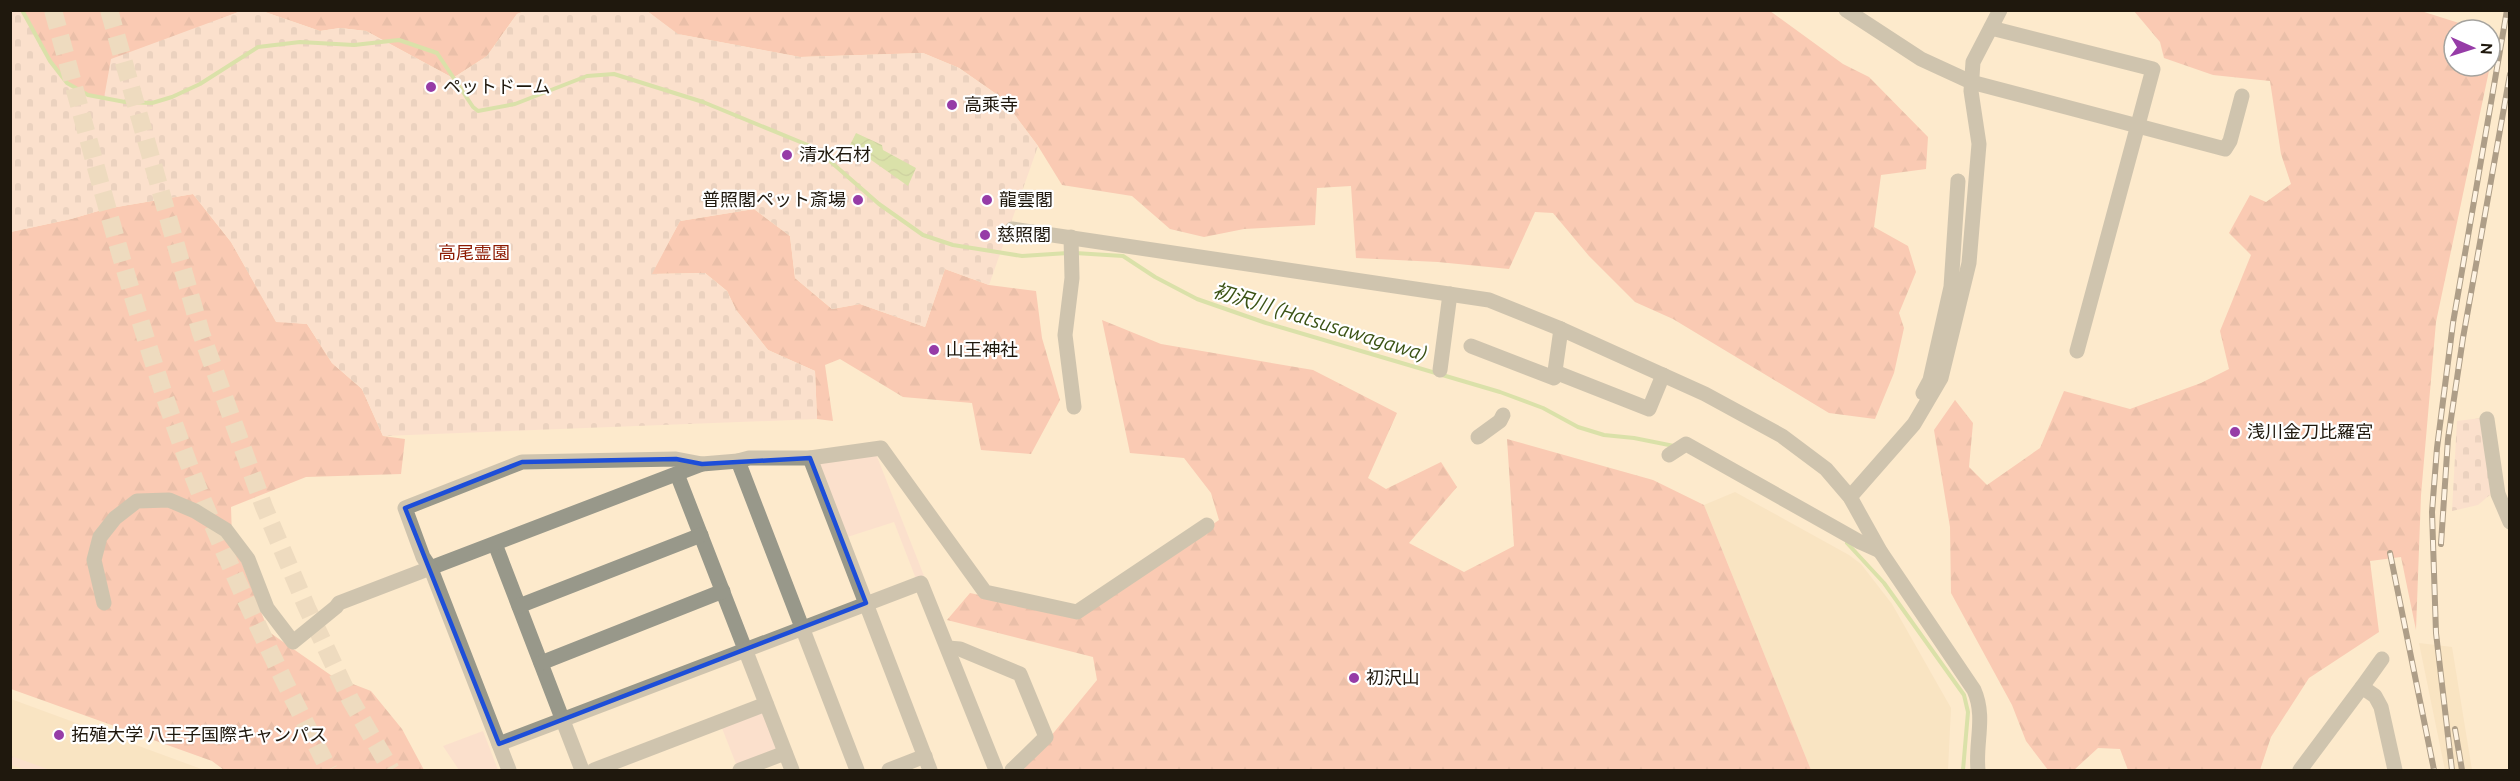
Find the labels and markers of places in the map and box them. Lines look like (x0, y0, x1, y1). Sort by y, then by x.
place label: ペットドーム (443, 76, 550, 96)
marker: ペットドーム (424, 80, 438, 94)
place label: 高乘寺 (964, 94, 1018, 114)
marker: 高乘寺 (945, 98, 959, 112)
place label: 清水石材 (799, 144, 871, 164)
marker: 清水石材 (780, 148, 794, 162)
place label: 普照閣ペット斎場 (702, 189, 846, 209)
place label: 龍雲閣 (999, 189, 1053, 209)
marker: 普照閣ペット斎場 (851, 193, 865, 207)
marker: 龍雲閣 (980, 193, 994, 207)
place label: 慈照閣 (997, 224, 1051, 244)
marker: 慈照閣 (978, 228, 992, 242)
place label: 山王神社 (946, 339, 1018, 359)
marker: 山王神社 (927, 343, 941, 357)
place label: 浅川金刀比羅宮 (2247, 421, 2373, 441)
marker: 浅川金刀比羅宮 (2228, 425, 2242, 439)
place label: 初沢山 (1366, 667, 1420, 687)
marker: 初沢山 (1347, 671, 1361, 685)
place label: 拓殖大学 八王子国際キャンパス (71, 724, 327, 744)
marker: 拓殖大学 八王子国際キャンパス (52, 728, 66, 742)

